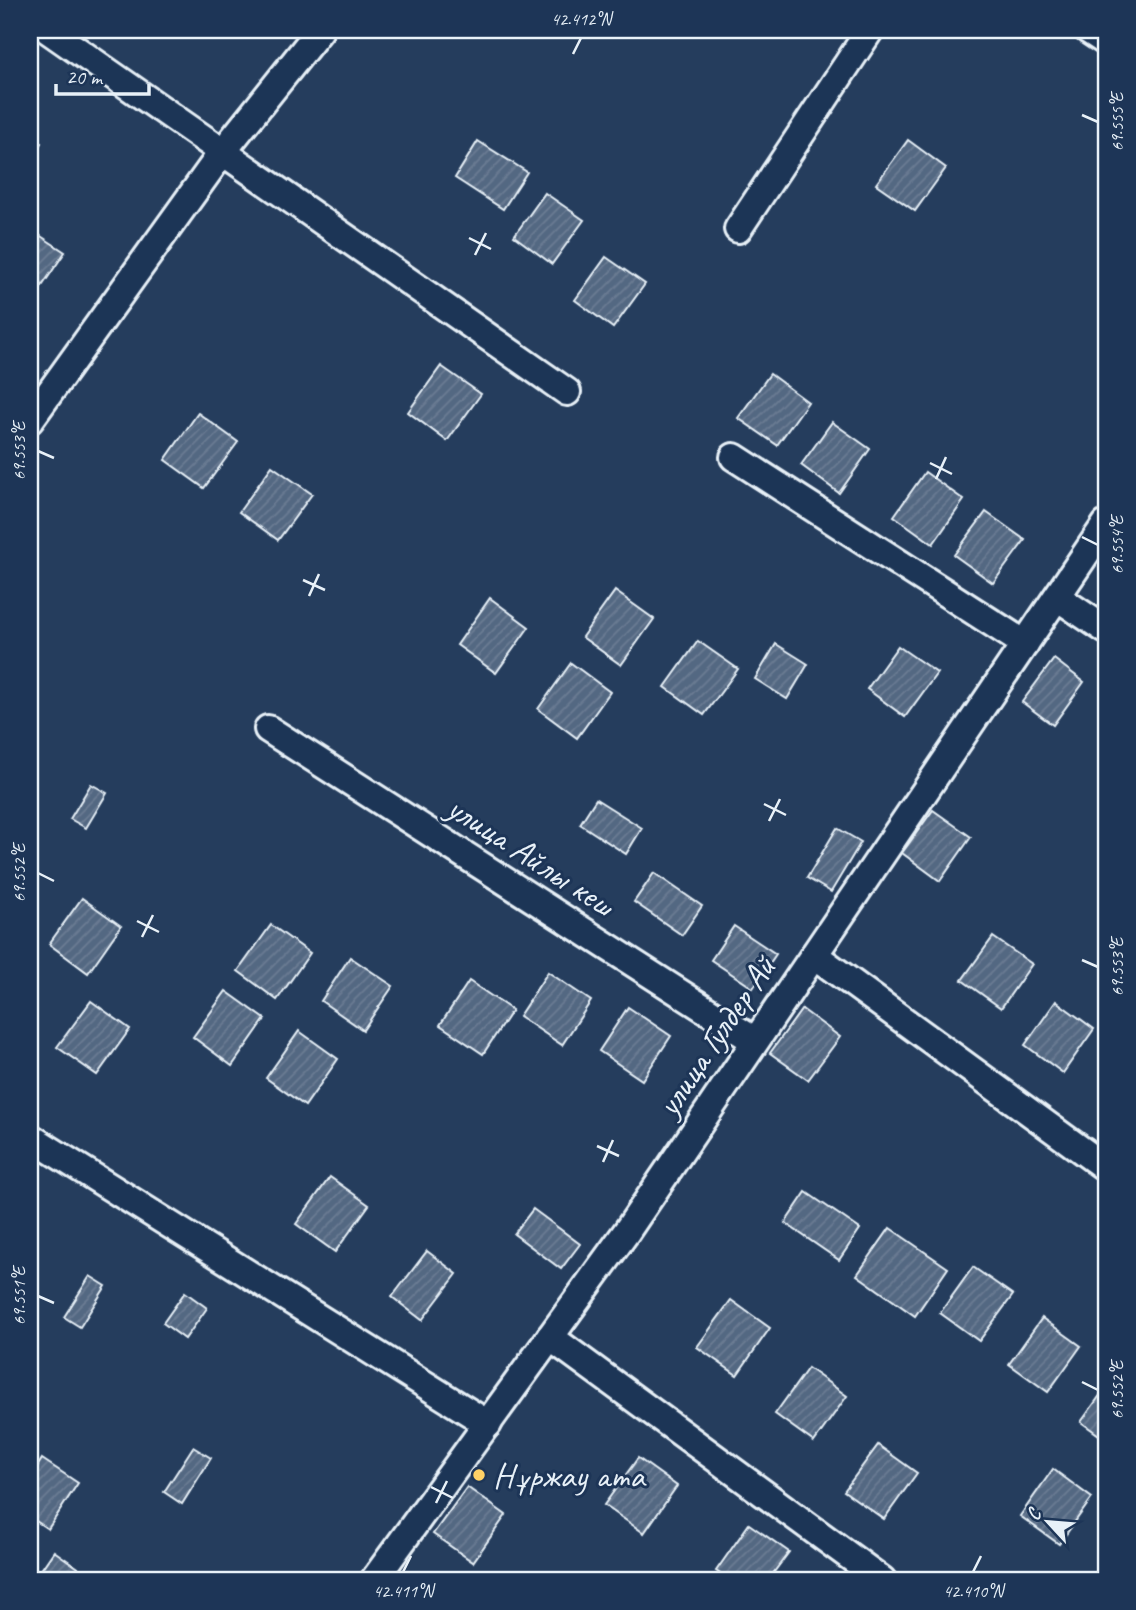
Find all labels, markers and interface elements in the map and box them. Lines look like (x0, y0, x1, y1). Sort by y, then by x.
text: 42.412°N (551, 8, 614, 30)
scale bar (56, 52, 149, 96)
text: 20 m (66, 64, 104, 90)
text: 69.555°E (1106, 90, 1128, 151)
text: 69.553°E (8, 419, 30, 480)
text: 69.554°E (1106, 513, 1128, 574)
street label: улица Айлы кеш (437, 784, 625, 928)
text: 69.552°E (8, 841, 30, 902)
text: 69.553°E (1106, 935, 1128, 996)
street label: улица Гулдер Ай (645, 945, 787, 1127)
text: 69.551°E (8, 1264, 30, 1325)
text: 69.552°E (1106, 1358, 1128, 1419)
place label: Нұржау ата (493, 1453, 647, 1498)
marker: Нұржау ата (471, 1467, 487, 1483)
north arrow (1014, 1488, 1084, 1558)
text: С (1021, 1503, 1048, 1524)
text: 42.411°N (373, 1580, 436, 1602)
text: 42.410°N (943, 1580, 1006, 1602)

